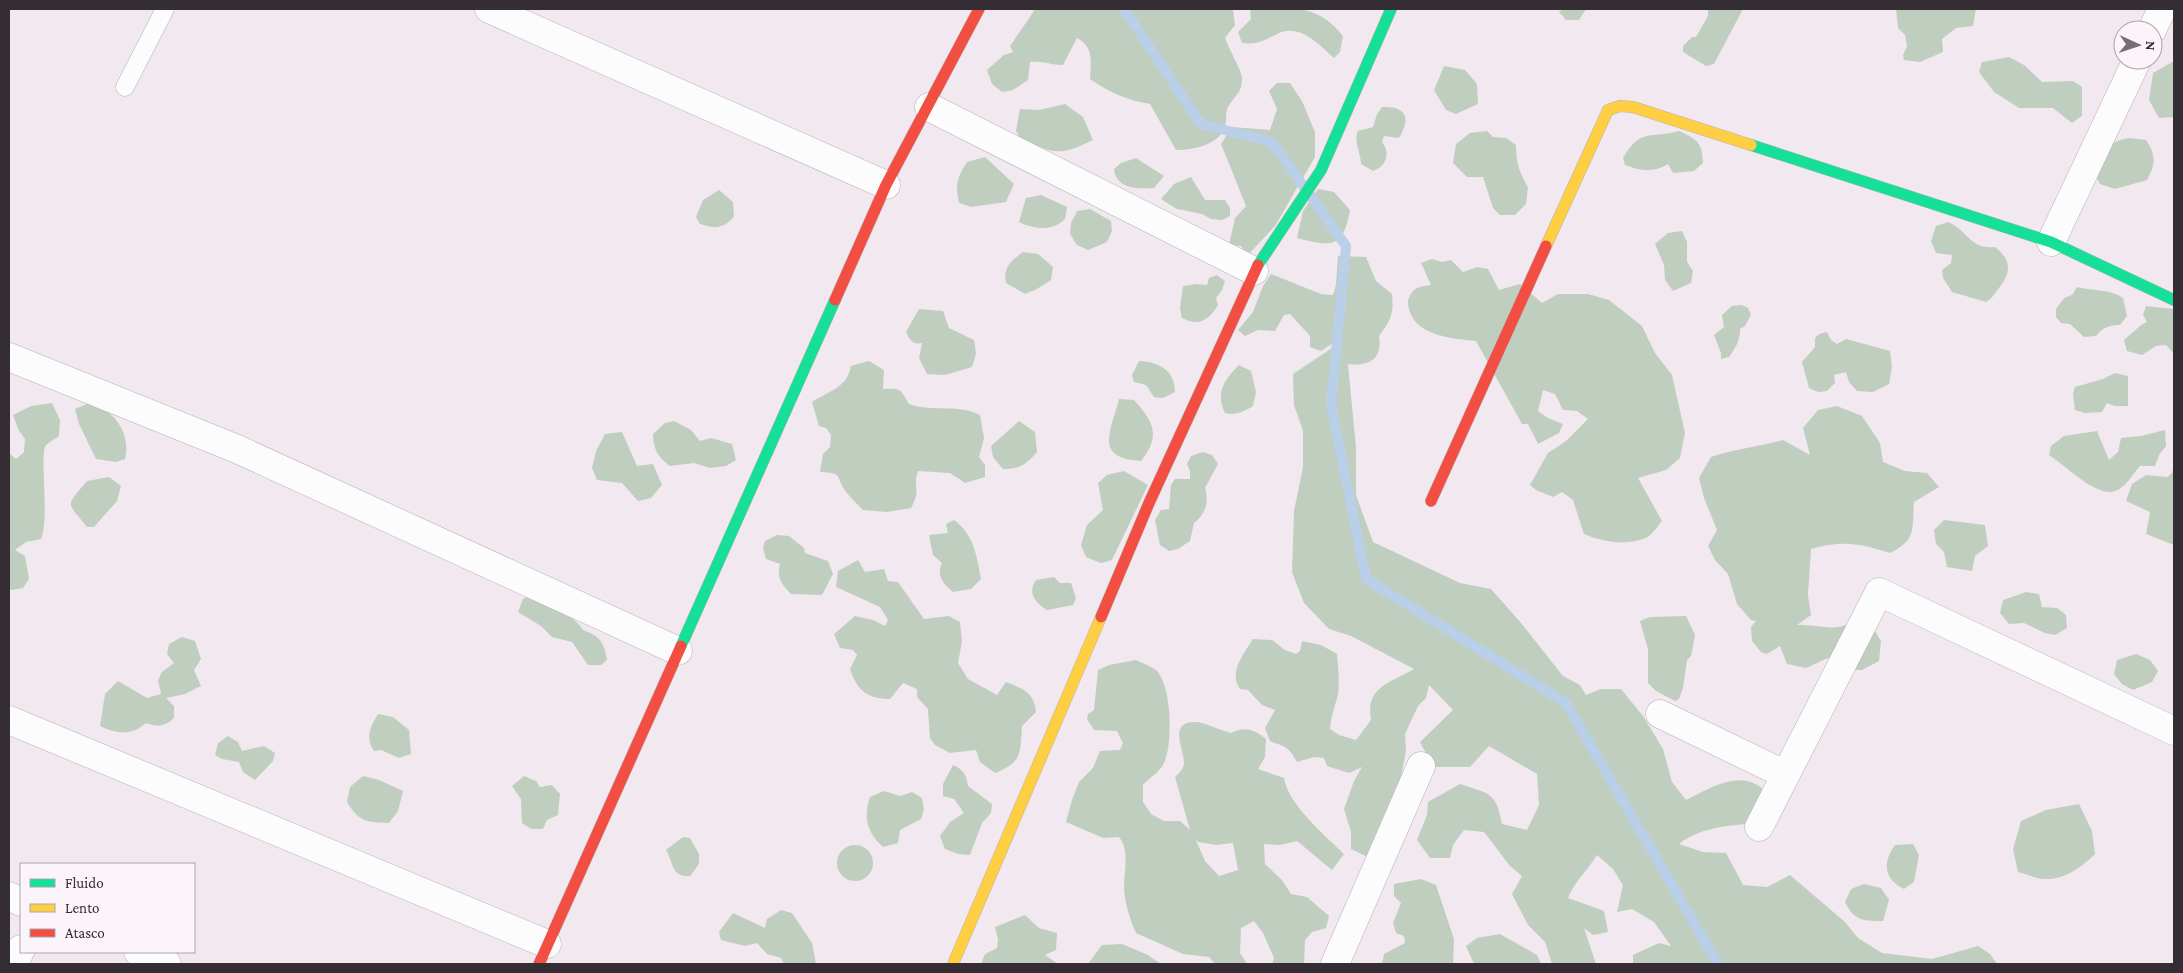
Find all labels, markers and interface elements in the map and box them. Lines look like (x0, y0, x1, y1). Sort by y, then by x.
north arrow (2113, 20, 2163, 70)
text: N (2143, 40, 2159, 51)
legend (20, 863, 195, 953)
text: Fluido (65, 875, 104, 891)
text: Lento (65, 900, 99, 916)
text: Atasco (65, 925, 105, 941)

